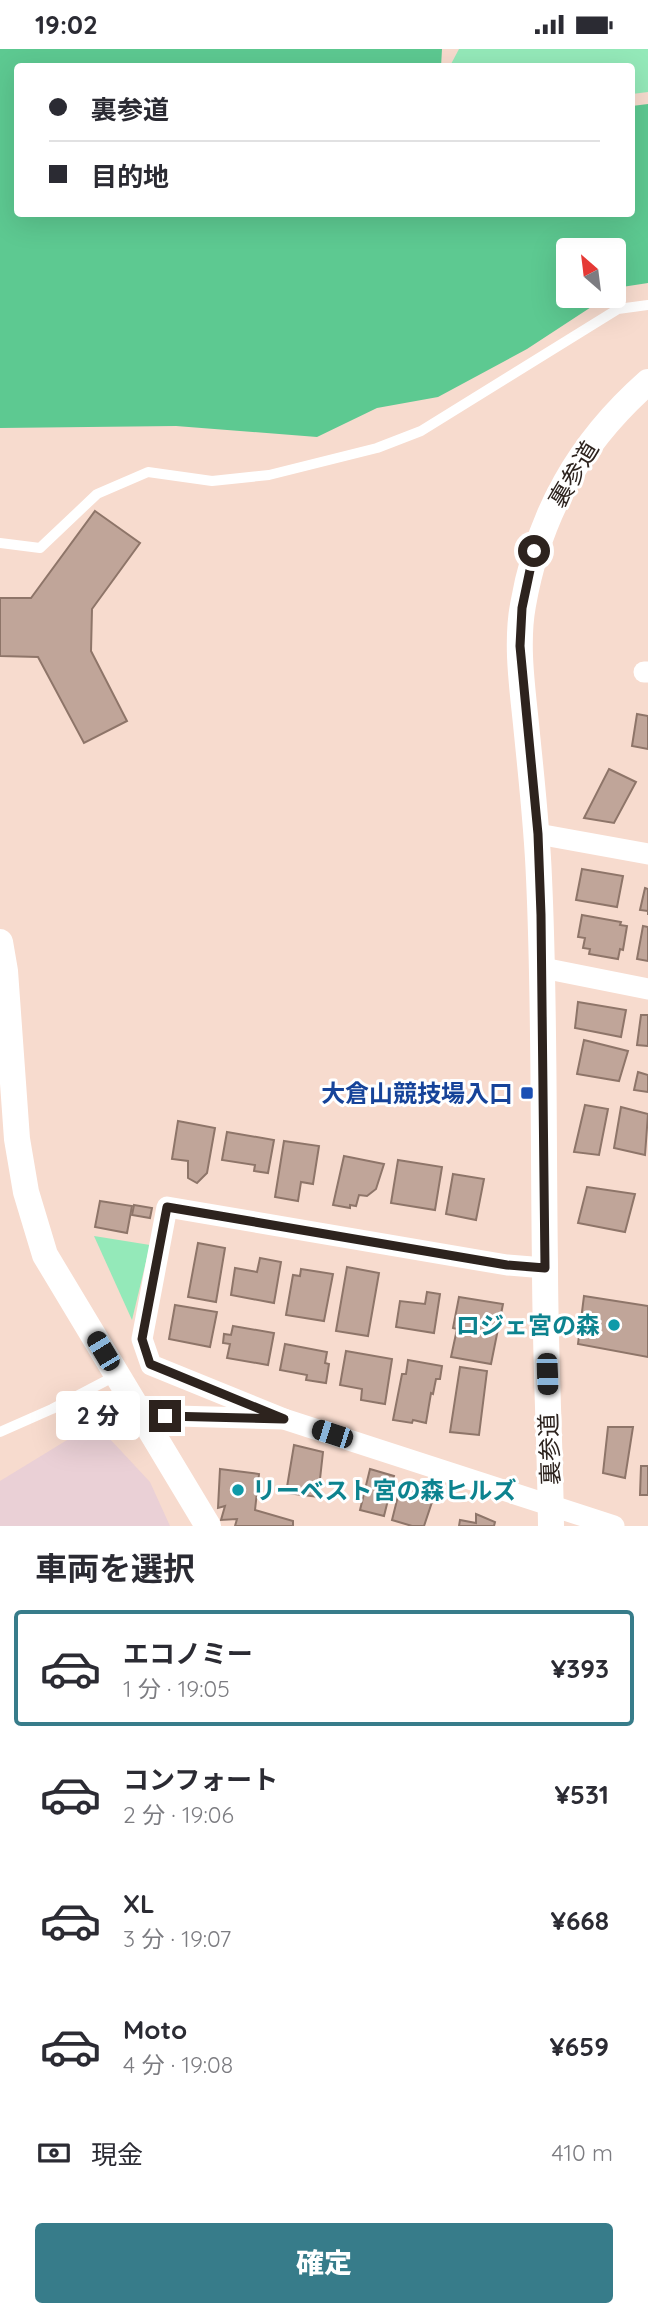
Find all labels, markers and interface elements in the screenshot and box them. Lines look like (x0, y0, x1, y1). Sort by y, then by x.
text: 19:02 (35, 8, 98, 41)
text: 裏参道 (91, 93, 169, 126)
text: 目的地 (91, 160, 169, 193)
north arrow (556, 238, 626, 308)
map controls (556, 238, 626, 308)
street label: 裏参道 (542, 435, 604, 513)
route start (518, 535, 550, 567)
place label: 大倉山競技場入口 (321, 1078, 513, 1108)
marker: 大倉山競技場入口 (519, 1085, 535, 1101)
place label: ロジェ宮の森 (456, 1310, 600, 1340)
marker: ロジェ宮の森 (606, 1317, 622, 1333)
car (84, 1328, 123, 1374)
car (536, 1353, 559, 1395)
callout: 2 分 (57, 1391, 140, 1441)
route end (149, 1400, 181, 1432)
text: 2 分 (77, 1401, 119, 1430)
street label: 裏参道 (533, 1412, 565, 1486)
car (309, 1418, 356, 1450)
place label: リーベスト宮の森ヒルズ (252, 1475, 516, 1505)
marker: リーベスト宮の森ヒルズ (230, 1482, 246, 1498)
text: 車両を選択 (35, 1548, 195, 1588)
icon: car (39, 1637, 102, 1700)
text: エコノミー (123, 1637, 253, 1670)
text: ¥393 (551, 1652, 609, 1685)
text: 1 分 · 19:05 (123, 1674, 230, 1703)
icon: car (39, 1763, 102, 1826)
text: コンフォート (123, 1763, 278, 1796)
text: ¥531 (554, 1778, 609, 1811)
text: 2 分 · 19:06 (123, 1800, 234, 1829)
text: XL (123, 1887, 155, 1920)
icon: car (39, 1889, 102, 1952)
text: ¥668 (550, 1904, 609, 1937)
text: 3 分 · 19:07 (123, 1924, 231, 1953)
text: Moto (123, 2013, 187, 2046)
icon: car (39, 2015, 102, 2078)
text: ¥659 (549, 2030, 609, 2063)
text: 4 分 · 19:08 (123, 2050, 233, 2079)
icon: cash (35, 2134, 73, 2172)
text: 現金 (91, 2138, 143, 2171)
text: 410 m (552, 2138, 613, 2167)
button: 確定 (35, 2223, 613, 2303)

